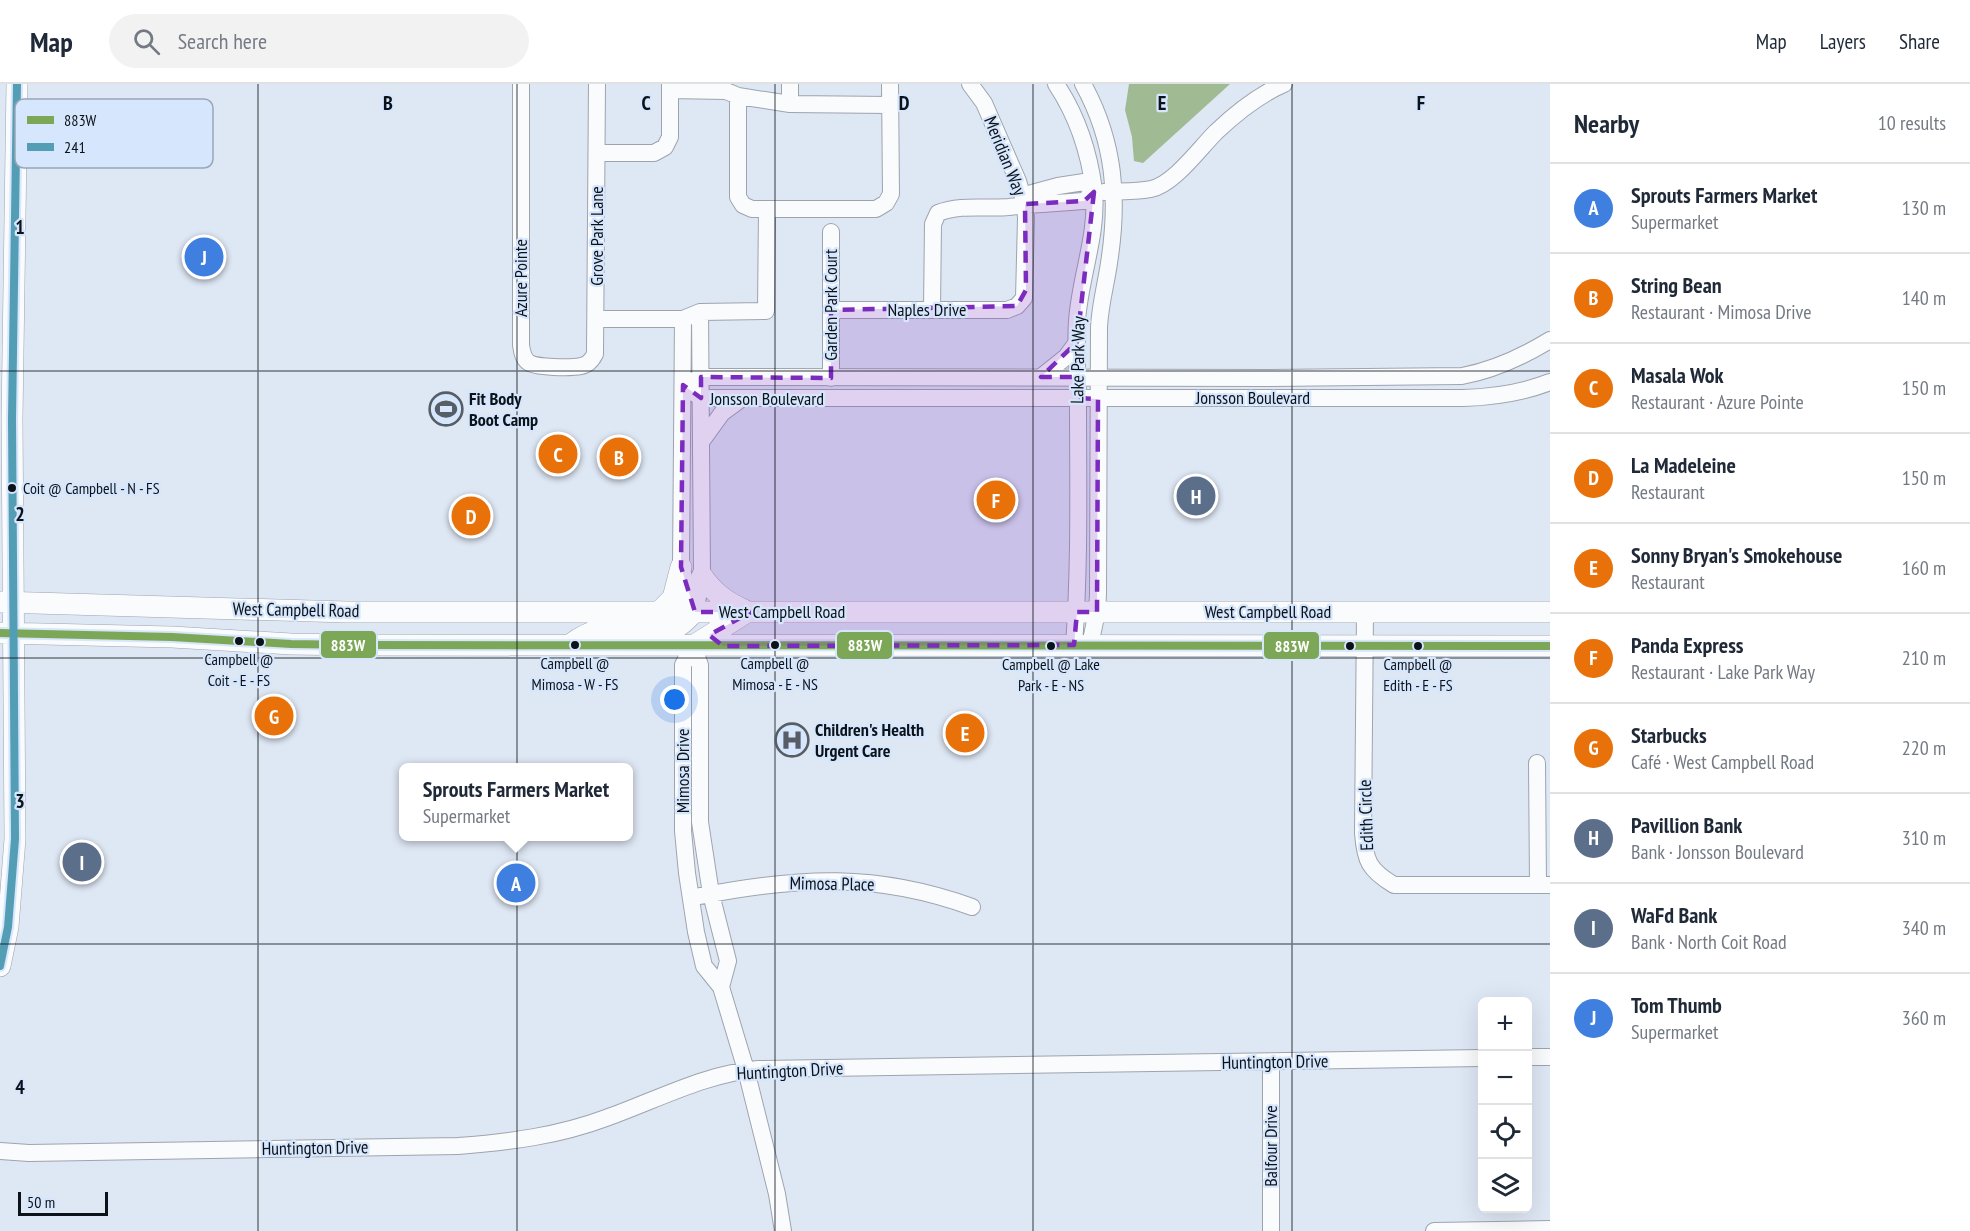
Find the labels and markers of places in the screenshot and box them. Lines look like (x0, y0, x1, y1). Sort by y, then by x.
pin: J (184, 234, 224, 279)
place label: Fit Body Boot Camp (469, 387, 538, 431)
sports icon: Fit Body Boot Camp (428, 391, 464, 427)
pin: C (538, 432, 578, 476)
pin: B (600, 434, 638, 479)
pin: H (1176, 474, 1216, 518)
place label: Coit @ Campbell - N - FS (23, 478, 160, 498)
pin: F (976, 478, 1016, 522)
marker: Coit @ Campbell - N - FS (6, 482, 18, 494)
pin: D (452, 494, 490, 538)
marker: Campbell @ Coit - E - FS (233, 635, 245, 647)
unlabelled marker (254, 636, 266, 648)
marker: Campbell @ Mimosa - W - FS (569, 639, 581, 651)
marker: Campbell @ Mimosa - E - NS (769, 639, 781, 651)
marker: Campbell @ Lake Park - E - NS (1045, 640, 1057, 652)
unlabelled marker (1344, 640, 1356, 652)
marker: Campbell @ Edith - E - FS (1412, 640, 1424, 652)
place label: Campbell @ Coit - E - FS (204, 649, 274, 690)
place label: Campbell @ Mimosa - W - FS (532, 653, 619, 694)
place label: Campbell @ Mimosa - E - NS (732, 653, 818, 694)
place label: Campbell @ Lake Park - E - NS (1002, 654, 1100, 695)
place label: Campbell @ Edith - E - FS (1383, 654, 1453, 695)
pin: G (254, 694, 294, 738)
pin: E (946, 710, 984, 756)
place label: Children's Health Urgent Care (815, 718, 924, 762)
hospital icon: Children's Health Urgent Care (774, 722, 810, 758)
pin: I (62, 840, 101, 884)
pin: A (496, 860, 536, 906)

